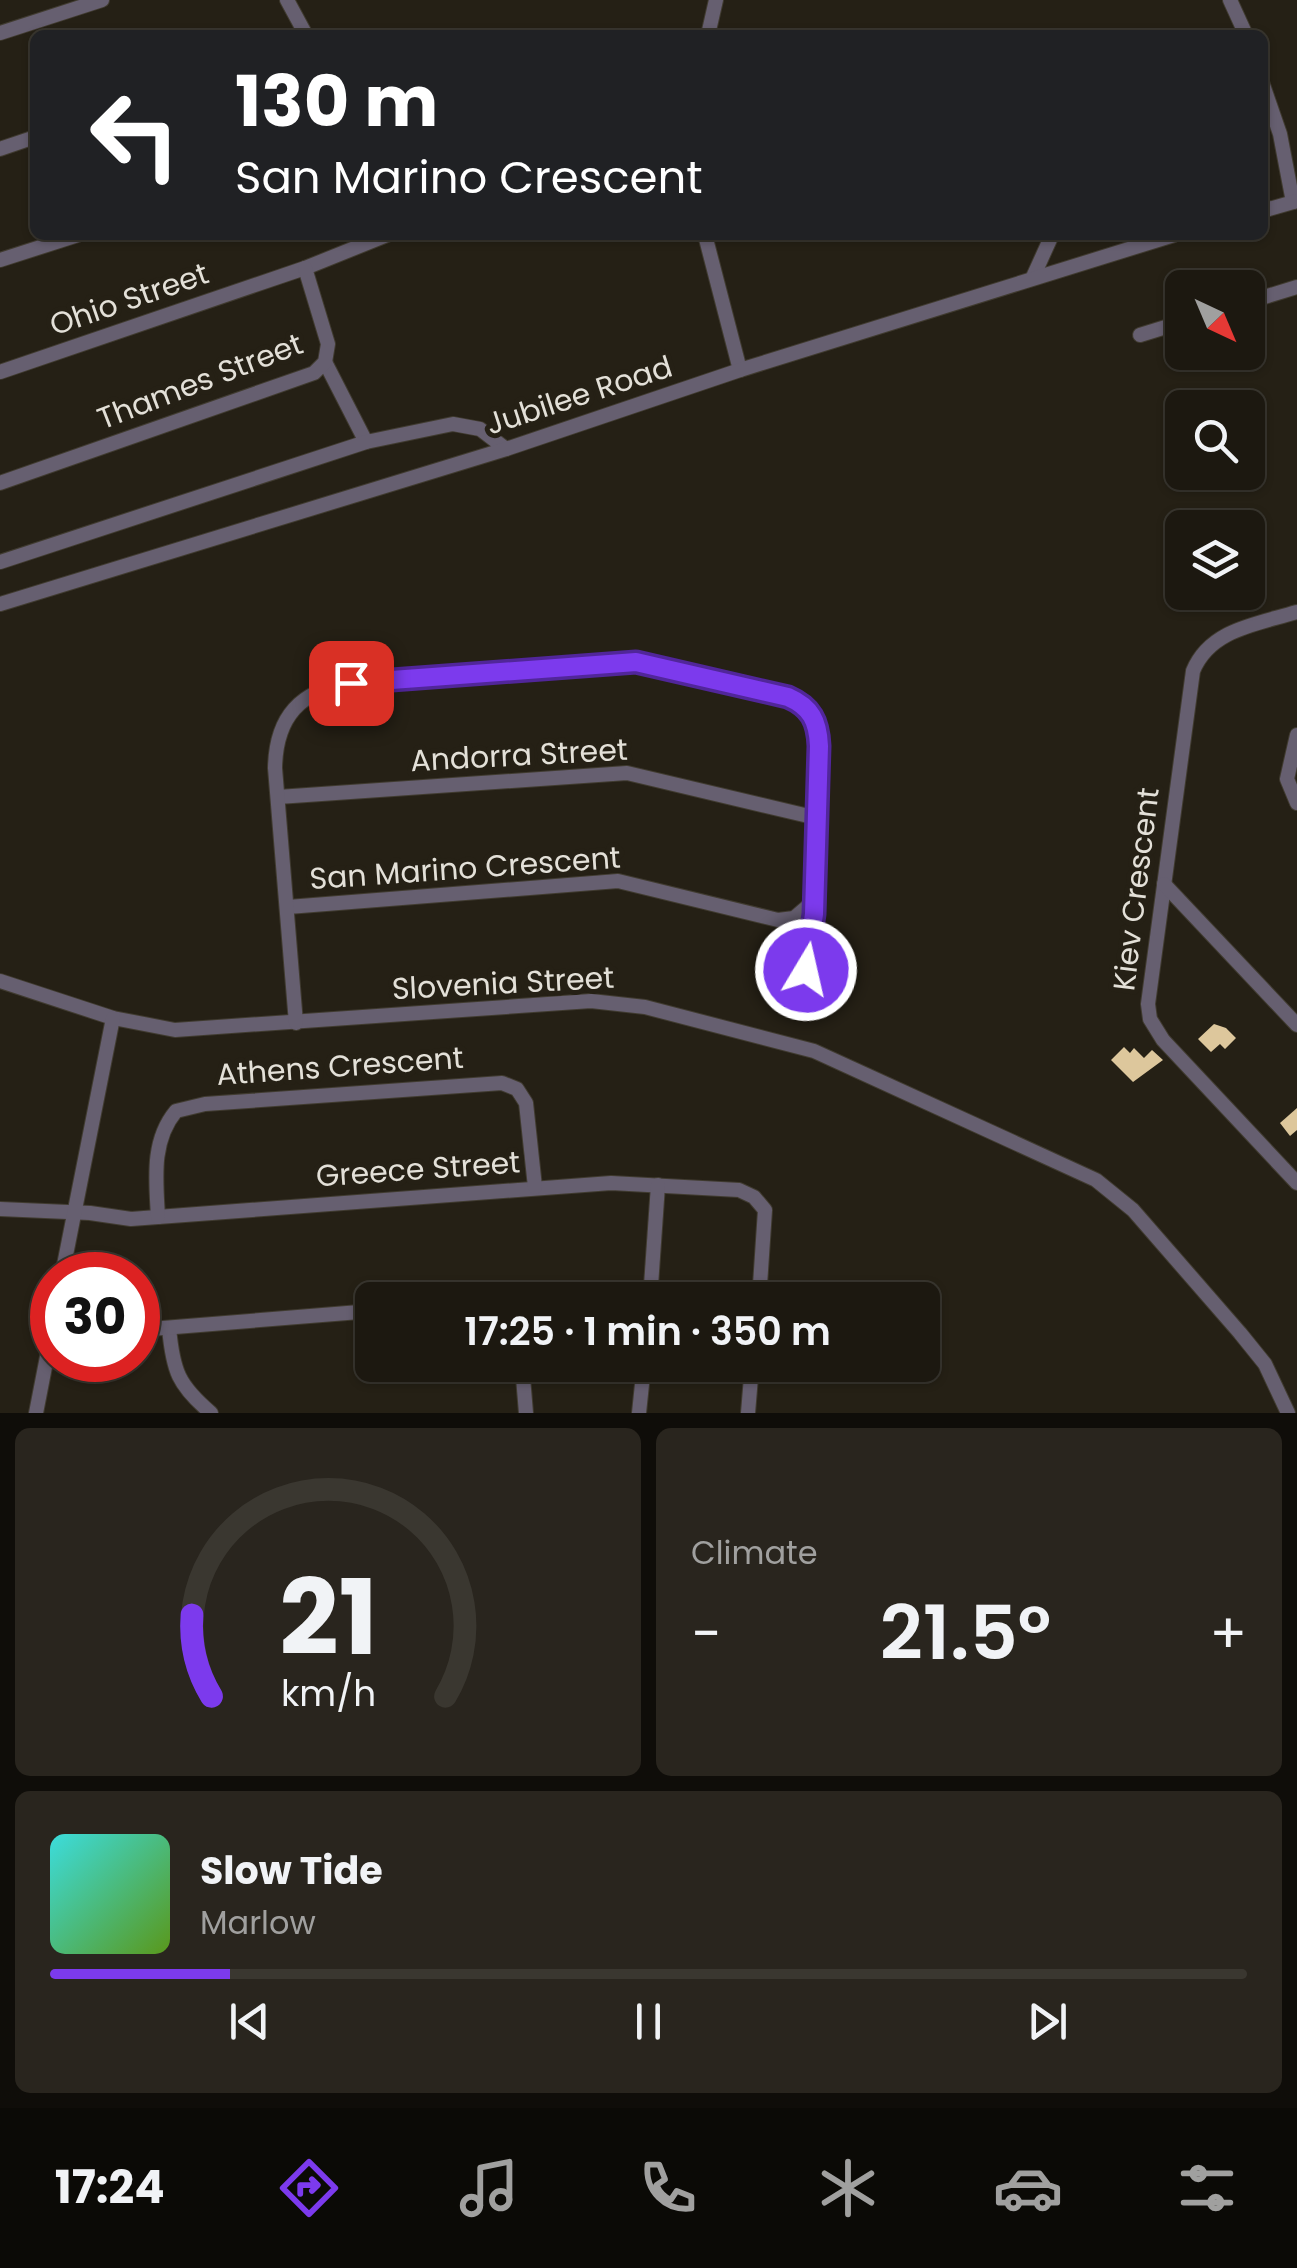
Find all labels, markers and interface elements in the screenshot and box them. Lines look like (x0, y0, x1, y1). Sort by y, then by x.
text: 130 m (235, 52, 438, 151)
icon: left (70, 70, 200, 200)
text: San Marino Crescent (235, 146, 703, 209)
street label: Ohio Street (44, 252, 214, 346)
north arrow (1165, 270, 1265, 370)
map controls (1165, 270, 1265, 610)
street label: Thames Street (91, 322, 309, 440)
street label: Jubilee Road (480, 345, 678, 445)
button: search (1165, 390, 1265, 490)
button: layers (1165, 510, 1265, 610)
pin (309, 641, 394, 726)
icon: arrive (324, 656, 379, 711)
street label: Andorra Street (409, 728, 629, 782)
street label: Kiev Crescent (1102, 785, 1170, 993)
street label: San Marino Crescent (308, 836, 622, 900)
position arrow (754, 918, 858, 1022)
street label: Slovenia Street (391, 956, 615, 1010)
street label: Athens Crescent (215, 1036, 465, 1096)
street label: Greece Street (315, 1140, 521, 1198)
speed limit sign: 30 (30, 1252, 160, 1382)
text: 17:25 · 1 min · 350 m (464, 1305, 831, 1358)
text: Climate (691, 1530, 818, 1575)
text: 21 (279, 1545, 377, 1690)
text: 21.5° (880, 1580, 1051, 1685)
text: − (691, 1595, 721, 1672)
text: + (1209, 1595, 1247, 1672)
text: km/h (280, 1668, 376, 1719)
text: Slow Tide (200, 1844, 383, 1897)
text: Marlow (200, 1900, 316, 1945)
icon: previous (222, 1994, 277, 2049)
icon: pause (621, 1994, 676, 2049)
icon: next (1020, 1994, 1075, 2049)
icon: directions (274, 2153, 344, 2223)
icon: music (454, 2153, 524, 2223)
icon: phone (633, 2153, 703, 2223)
icon: climate (813, 2153, 883, 2223)
icon: car (993, 2153, 1063, 2223)
icon: filters (1172, 2153, 1242, 2223)
text: 17:24 (55, 2156, 165, 2219)

